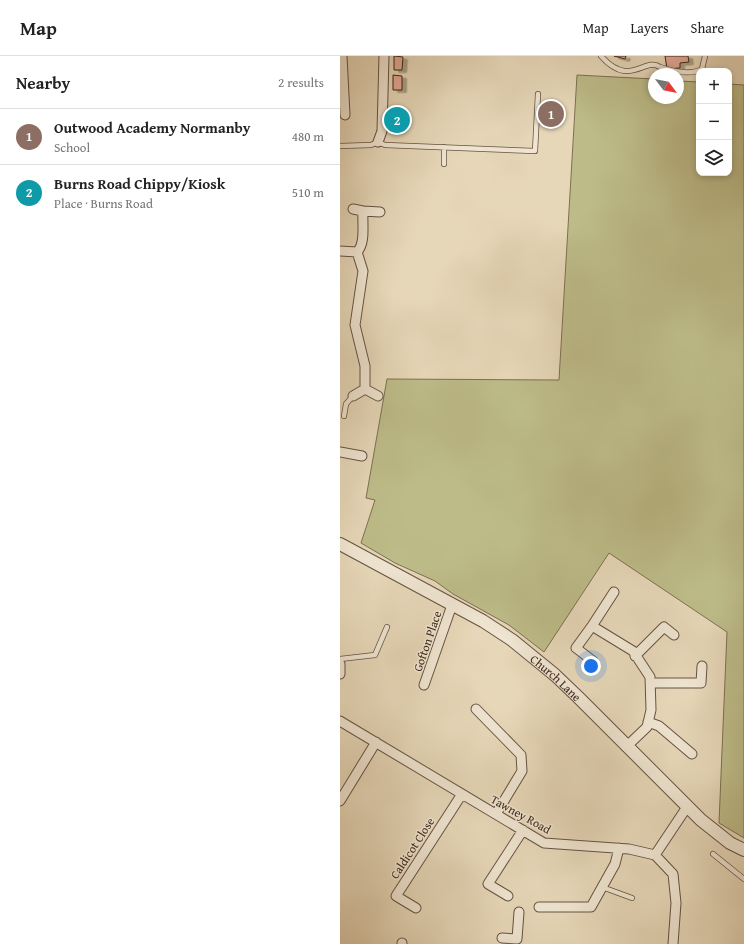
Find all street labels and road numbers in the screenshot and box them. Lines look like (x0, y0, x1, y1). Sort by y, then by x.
street label: Gofton Place (409, 608, 445, 674)
street label: Church Lane (527, 650, 586, 705)
street label: Tawney Road (488, 790, 555, 838)
street label: Caldicot Close (386, 814, 438, 882)

